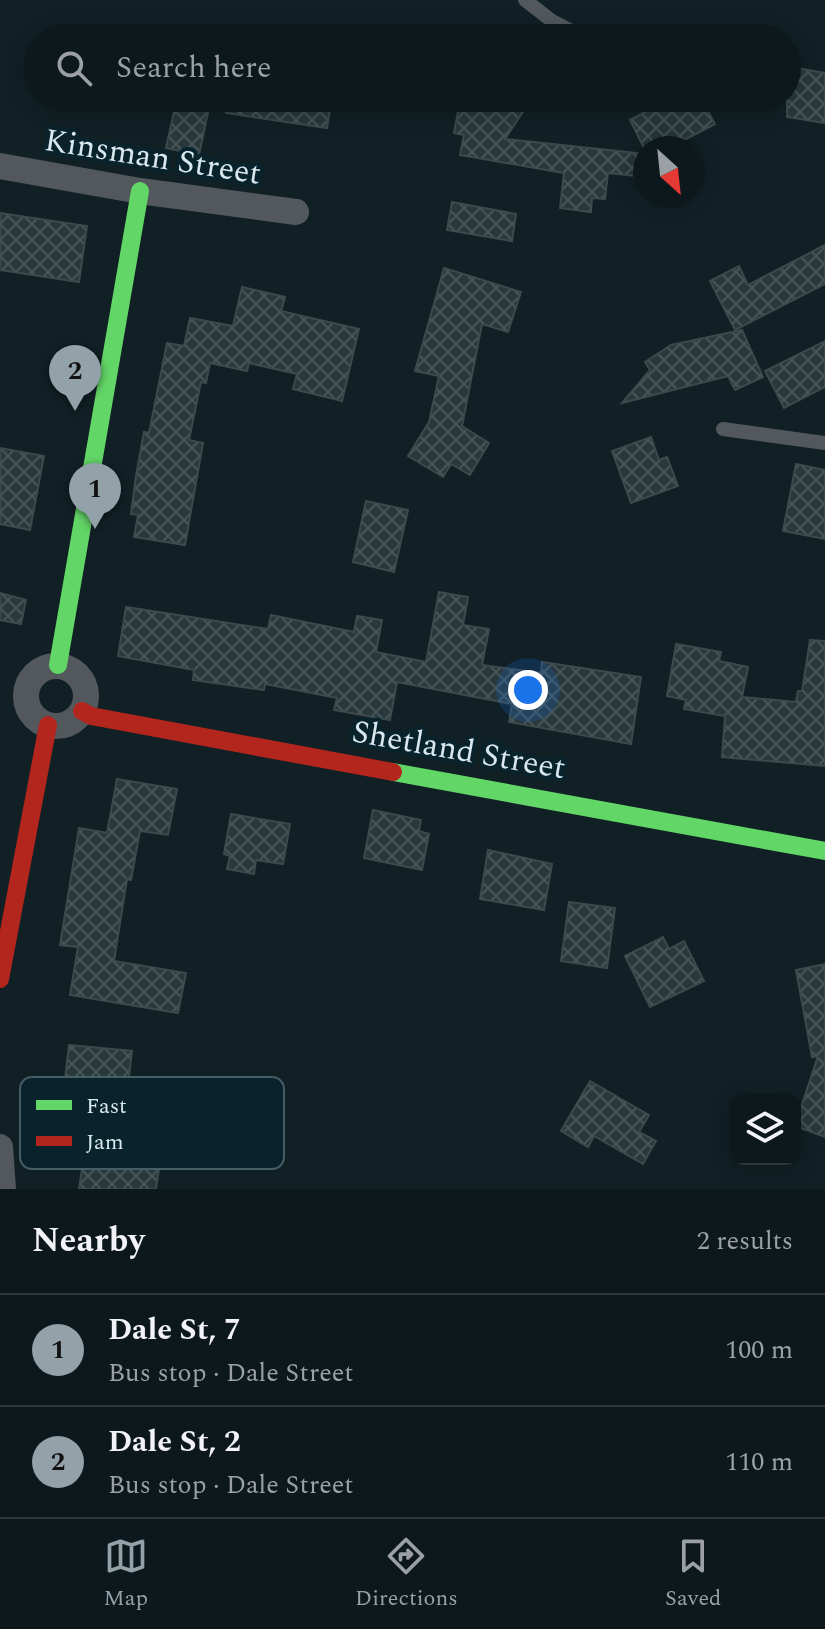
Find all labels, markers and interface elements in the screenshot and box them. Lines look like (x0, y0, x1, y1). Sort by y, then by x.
search box (24, 24, 801, 112)
text: Search here (116, 45, 272, 91)
icon: search (52, 46, 96, 90)
street label: Kinsman Street (41, 116, 265, 199)
north arrow (633, 136, 705, 208)
pin: 2 (49, 345, 101, 411)
pin: 1 (69, 463, 121, 529)
your location (508, 670, 548, 710)
street label: Shetland Street (348, 708, 569, 793)
legend (20, 1077, 284, 1169)
text: Fast (86, 1090, 127, 1123)
map controls (729, 1093, 801, 1165)
button: layers (729, 1093, 801, 1165)
text: Jam (86, 1126, 124, 1159)
text: Nearby (32, 1215, 145, 1267)
text: 2 results (697, 1221, 793, 1261)
text: Dale St, 7 (108, 1307, 241, 1353)
text: 1 (51, 1330, 65, 1370)
text: 100 m (725, 1330, 793, 1370)
text: Bus stop · Dale Street (108, 1353, 354, 1393)
text: Dale St, 2 (108, 1419, 241, 1465)
text: 2 (51, 1442, 65, 1482)
text: 110 m (725, 1442, 793, 1482)
text: Bus stop · Dale Street (108, 1465, 354, 1505)
tab: Map (104, 1534, 148, 1615)
tab: Directions (355, 1534, 458, 1615)
tab: Saved (665, 1534, 721, 1615)

